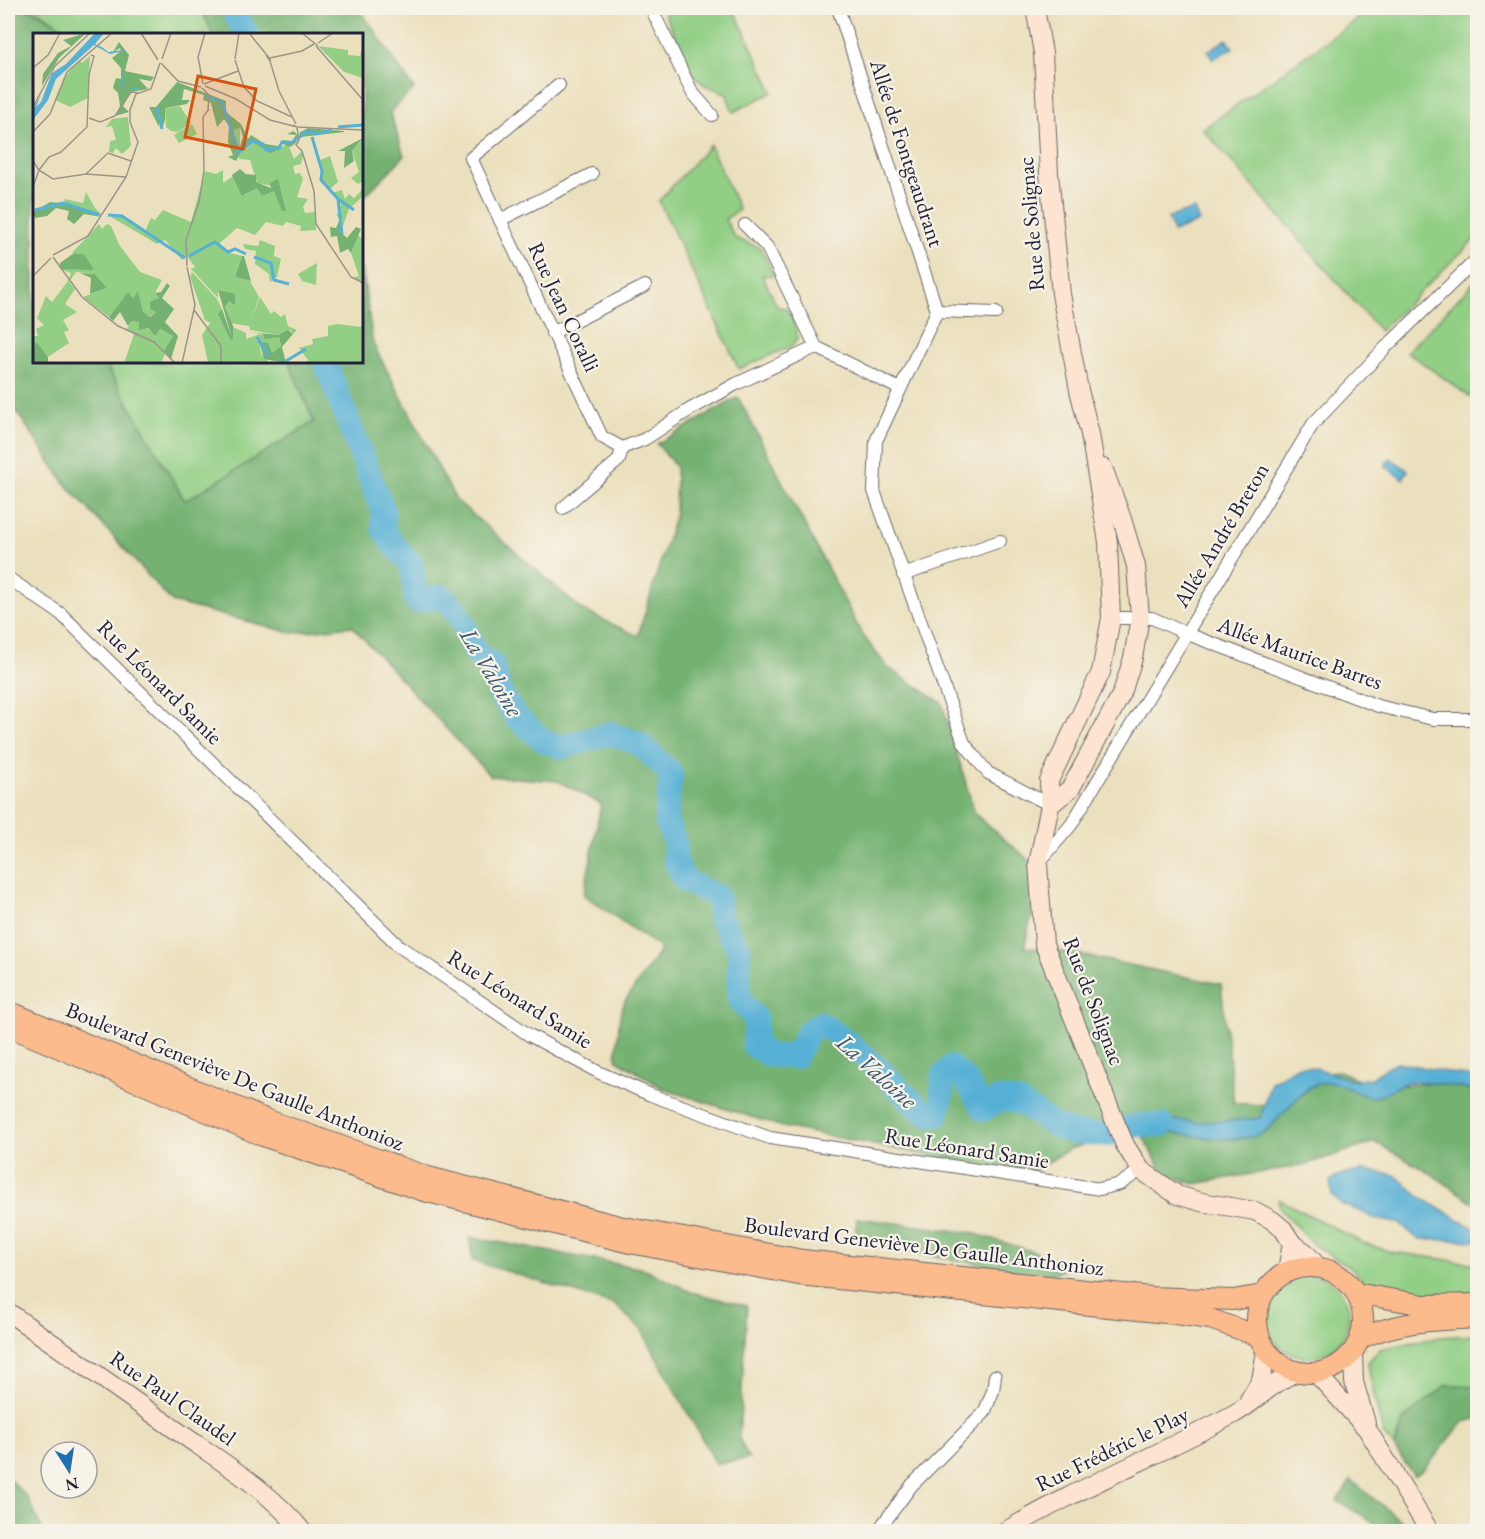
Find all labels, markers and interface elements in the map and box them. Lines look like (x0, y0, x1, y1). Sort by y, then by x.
inset map (33, 33, 363, 363)
street label: Allée de Fontgeaudrant (863, 55, 951, 251)
street label: Rue de Solignac (1011, 156, 1051, 292)
street label: Rue Jean Coralli (521, 238, 607, 376)
street label: Allée André Breton (1166, 457, 1276, 613)
street label: Allée Maurice Barres (1213, 609, 1386, 696)
street label: Rue Léonard Samie (91, 613, 229, 751)
water label: La Valoine (453, 621, 531, 723)
street label: Rue de Solignac (1056, 933, 1132, 1069)
street label: Rue Léonard Samie (442, 943, 598, 1055)
street label: Boulevard Geneviève De Gaulle Anthonioz (62, 995, 409, 1158)
water label: La Valoine (829, 1026, 925, 1116)
street label: Rue Léonard Samie (883, 1121, 1052, 1175)
street label: Boulevard Geneviève De Gaulle Anthonioz (743, 1210, 1106, 1283)
street label: Rue Paul Claudel (104, 1344, 242, 1452)
street label: Rue Frédéric le Play (1031, 1399, 1194, 1499)
north arrow (39, 1440, 99, 1500)
text: N (63, 1473, 81, 1496)

